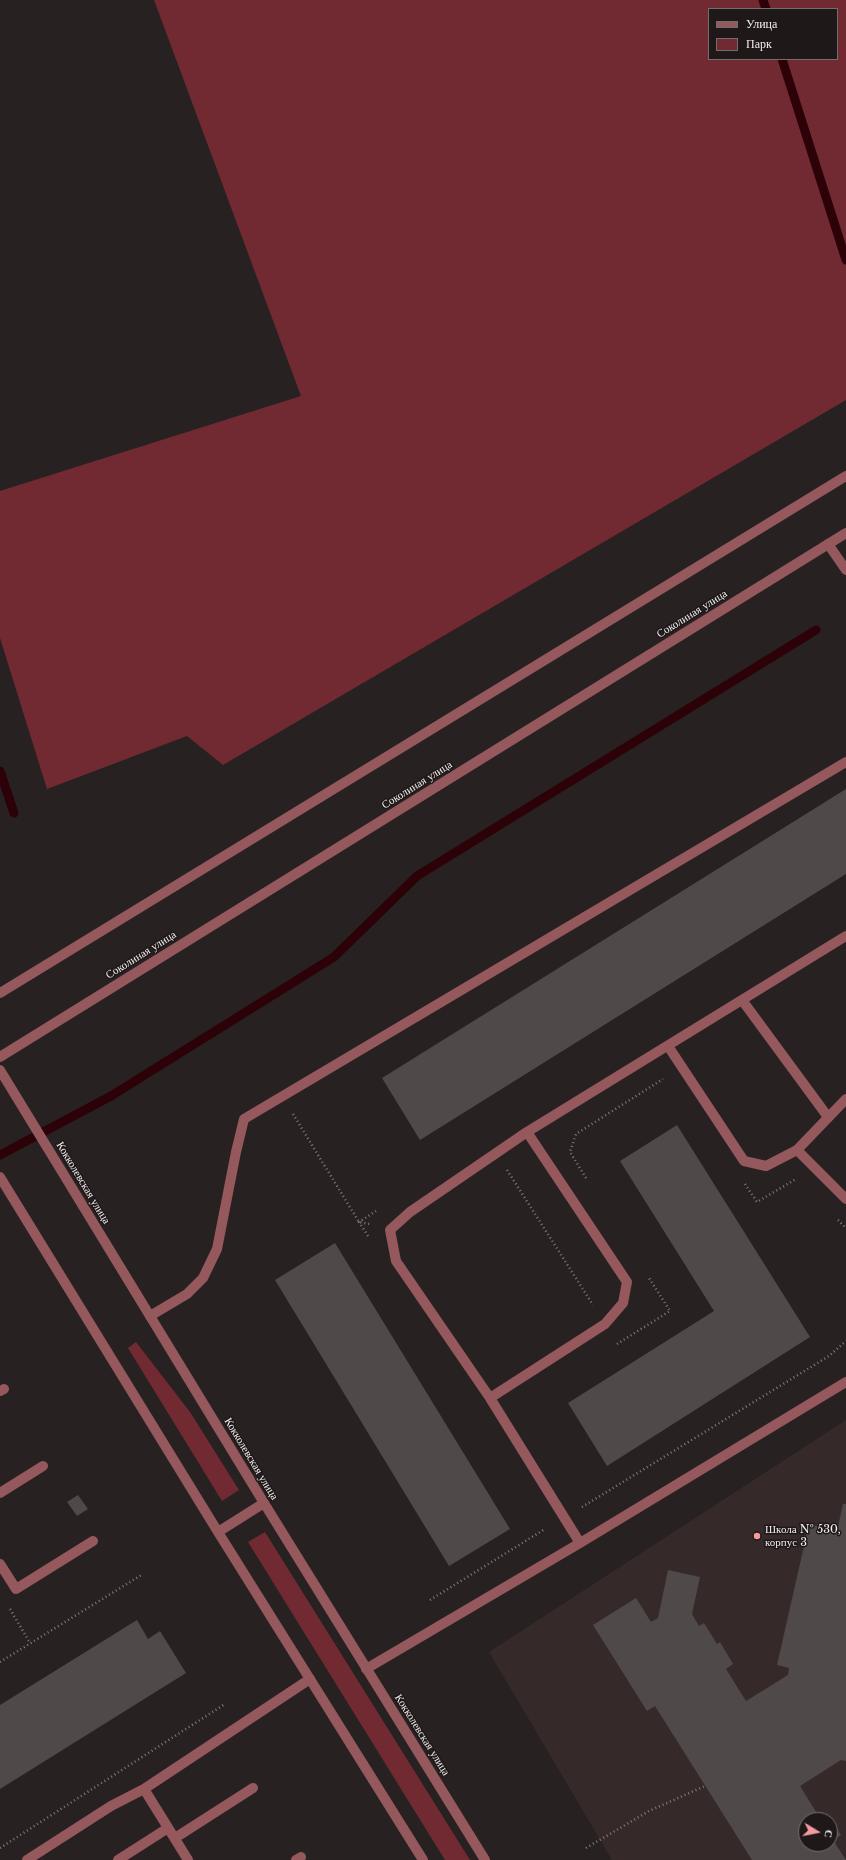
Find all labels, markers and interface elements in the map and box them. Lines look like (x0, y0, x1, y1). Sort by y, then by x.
legend (708, 8, 838, 60)
text: Улица (746, 16, 777, 31)
text: Парк (746, 36, 772, 51)
street label: Соколиная улица (654, 587, 730, 641)
street label: Соколиная улица (379, 758, 455, 812)
street label: Соколиная улица (103, 928, 179, 982)
street label: Кокколевская улица (53, 1139, 113, 1227)
street label: Кокколевская улица (221, 1415, 281, 1503)
place label: Школа № 530, корпус 3 (765, 1523, 841, 1549)
marker: Школа № 530, корпус 3 (752, 1531, 762, 1541)
street label: Кокколевская улица (392, 1692, 452, 1778)
north arrow (798, 1812, 838, 1852)
text: С (821, 1829, 836, 1839)

